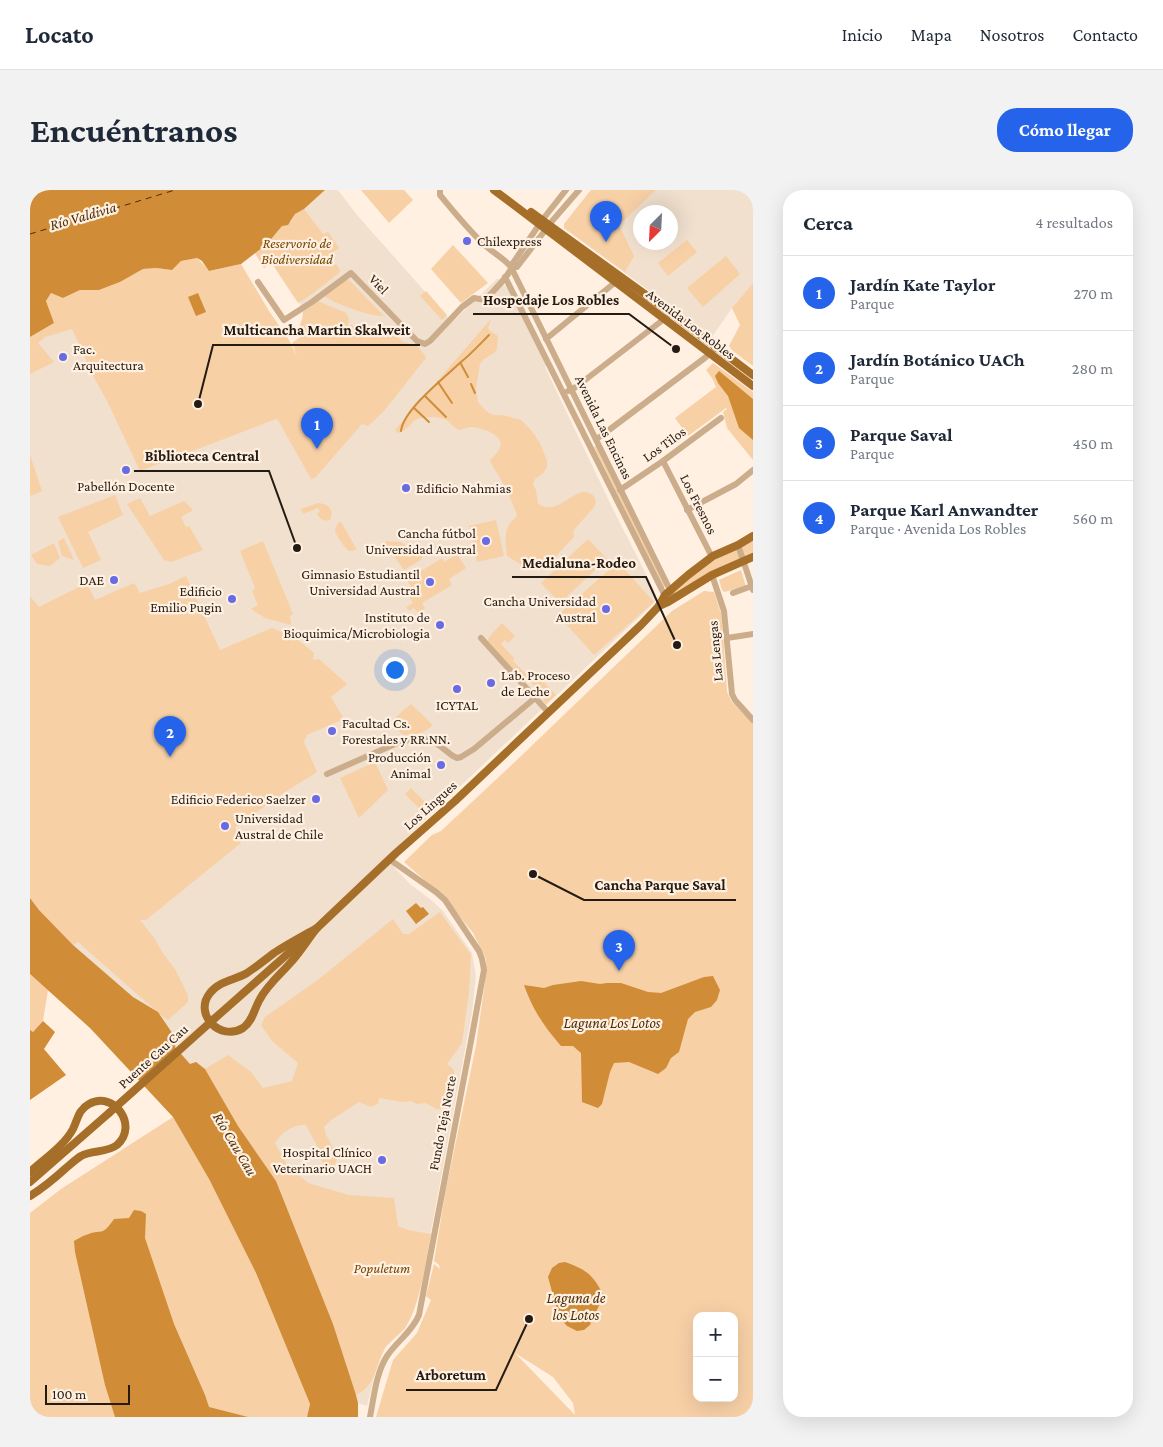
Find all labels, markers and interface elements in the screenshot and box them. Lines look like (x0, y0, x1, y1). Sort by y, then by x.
text: Locato (25, 21, 94, 48)
text: Inicio (842, 25, 883, 45)
text: Mapa (911, 25, 952, 45)
text: Nosotros (980, 25, 1044, 45)
text: Contacto (1072, 25, 1138, 45)
button: Cómo llegar (997, 108, 1133, 152)
text: Encuéntranos (30, 111, 237, 150)
water label: Río Valdivia (48, 199, 118, 233)
pin: 4 (590, 201, 622, 242)
north arrow (633, 205, 678, 250)
text: Cerca (803, 211, 853, 235)
text: 4 resultados (1035, 214, 1113, 231)
place label: Chilexpress (477, 233, 542, 249)
park label: Reservorio de Biodiversidad (261, 235, 333, 267)
marker: Chilexpress (461, 235, 473, 247)
street label: Viel (366, 271, 392, 297)
text: Jardín Kate Taylor (850, 274, 996, 295)
callout: Hospedaje Los Robles (473, 284, 629, 314)
street label: Avenida Los Robles (643, 285, 739, 363)
text: 1 (816, 285, 822, 302)
text: 270 m (1074, 285, 1113, 302)
text: Hospedaje Los Robles (483, 292, 619, 309)
text: Parque (850, 295, 894, 312)
callout: Multicancha Martin Skalweit (213, 315, 420, 345)
text: Multicancha Martin Skalweit (223, 322, 411, 338)
place label: Fac. Arquitectura (73, 341, 144, 373)
text: Jardín Botánico UACh (850, 349, 1025, 370)
marker: Fac. Arquitectura (57, 351, 69, 363)
text: 2 (815, 360, 823, 377)
text: 280 m (1072, 360, 1113, 377)
text: Parque (850, 370, 894, 387)
street label: Avenida Las Encinas (572, 372, 636, 482)
pin: 1 (301, 408, 333, 449)
street label: Los Tilos (639, 423, 689, 465)
text: Parque Saval (850, 424, 953, 445)
text: 3 (815, 435, 823, 452)
text: 450 m (1072, 435, 1113, 452)
callout: Biblioteca Central (134, 441, 269, 471)
text: Parque (850, 445, 894, 462)
text: Biblioteca Central (145, 448, 260, 464)
marker: Pabellón Docente (120, 464, 132, 476)
street label: Los Fresnos (677, 471, 721, 537)
place label: Pabellón Docente (77, 478, 175, 494)
place label: Edificio Nahmias (416, 480, 511, 496)
marker: Edificio Nahmias (400, 482, 412, 494)
text: Parque Karl Anwandter (850, 499, 1038, 520)
text: 4 (815, 510, 823, 527)
text: 560 m (1072, 510, 1113, 527)
text: Parque · Avenida Los Robles (850, 520, 1026, 537)
place label: Cancha fútbol Universidad Austral (365, 525, 476, 557)
marker: Cancha fútbol Universidad Austral (480, 535, 492, 547)
callout: Medialuna-Rodeo (512, 547, 646, 577)
text: Medialuna-Rodeo (522, 555, 636, 571)
place label: Gimnasio Estudiantil Universidad Austral (301, 566, 420, 598)
place label: DAE (79, 572, 104, 588)
marker: DAE (108, 574, 120, 586)
marker: Gimnasio Estudiantil Universidad Austral (424, 576, 436, 588)
place label: Edificio Emilio Pugin (150, 583, 222, 615)
marker: Edificio Emilio Pugin (226, 593, 238, 605)
place label: Cancha Universidad Austral (483, 593, 597, 625)
marker: Cancha Universidad Austral (600, 603, 612, 615)
place label: Instituto de Bioquimica/Microbiologia (283, 609, 431, 641)
marker: Instituto de Bioquimica/Microbiologia (434, 619, 446, 631)
street label: Las Lengas (704, 620, 726, 682)
your location (382, 657, 408, 683)
place label: Lab. Proceso de Leche (501, 667, 570, 699)
marker: Lab. Proceso de Leche (485, 677, 497, 689)
marker: ICYTAL (451, 683, 463, 695)
place label: ICYTAL (436, 697, 478, 713)
place label: Facultad Cs. Forestales y RR.NN. (342, 715, 450, 747)
pin: 2 (154, 716, 186, 757)
marker: Facultad Cs. Forestales y RR.NN. (326, 725, 338, 737)
place label: Producción Animal (368, 749, 431, 781)
marker: Producción Animal (435, 759, 447, 771)
street label: Los Lingues (400, 777, 460, 833)
place label: Edificio Federico Saelzer (171, 791, 306, 807)
marker: Edificio Federico Saelzer (310, 793, 322, 805)
place label: Universidad Austral de Chile (235, 810, 323, 842)
marker: Universidad Austral de Chile (219, 820, 231, 832)
callout: Cancha Parque Saval (584, 870, 736, 900)
text: Cancha Parque Saval (594, 877, 726, 893)
pin: 3 (603, 930, 635, 971)
water label: Laguna Los Lotos (564, 1015, 661, 1032)
street label: Puente Cau Cau (115, 1020, 192, 1091)
street label: Fundo Teja Norte (425, 1074, 460, 1172)
water label: Río Cau Cau (210, 1109, 260, 1179)
place label: Hospital Clínico Veterinario UACH (273, 1144, 372, 1176)
marker: Hospital Clínico Veterinario UACH (376, 1154, 388, 1166)
park label: Populetum (354, 1260, 410, 1276)
water label: Laguna de los Lotos (547, 1290, 606, 1323)
map controls (693, 1312, 738, 1402)
button: + (693, 1312, 738, 1357)
button: − (693, 1357, 738, 1402)
callout: Arboretum (406, 1360, 496, 1390)
text: Arboretum (415, 1367, 486, 1383)
scale bar (45, 1382, 130, 1405)
text: 100 m (52, 1386, 86, 1402)

